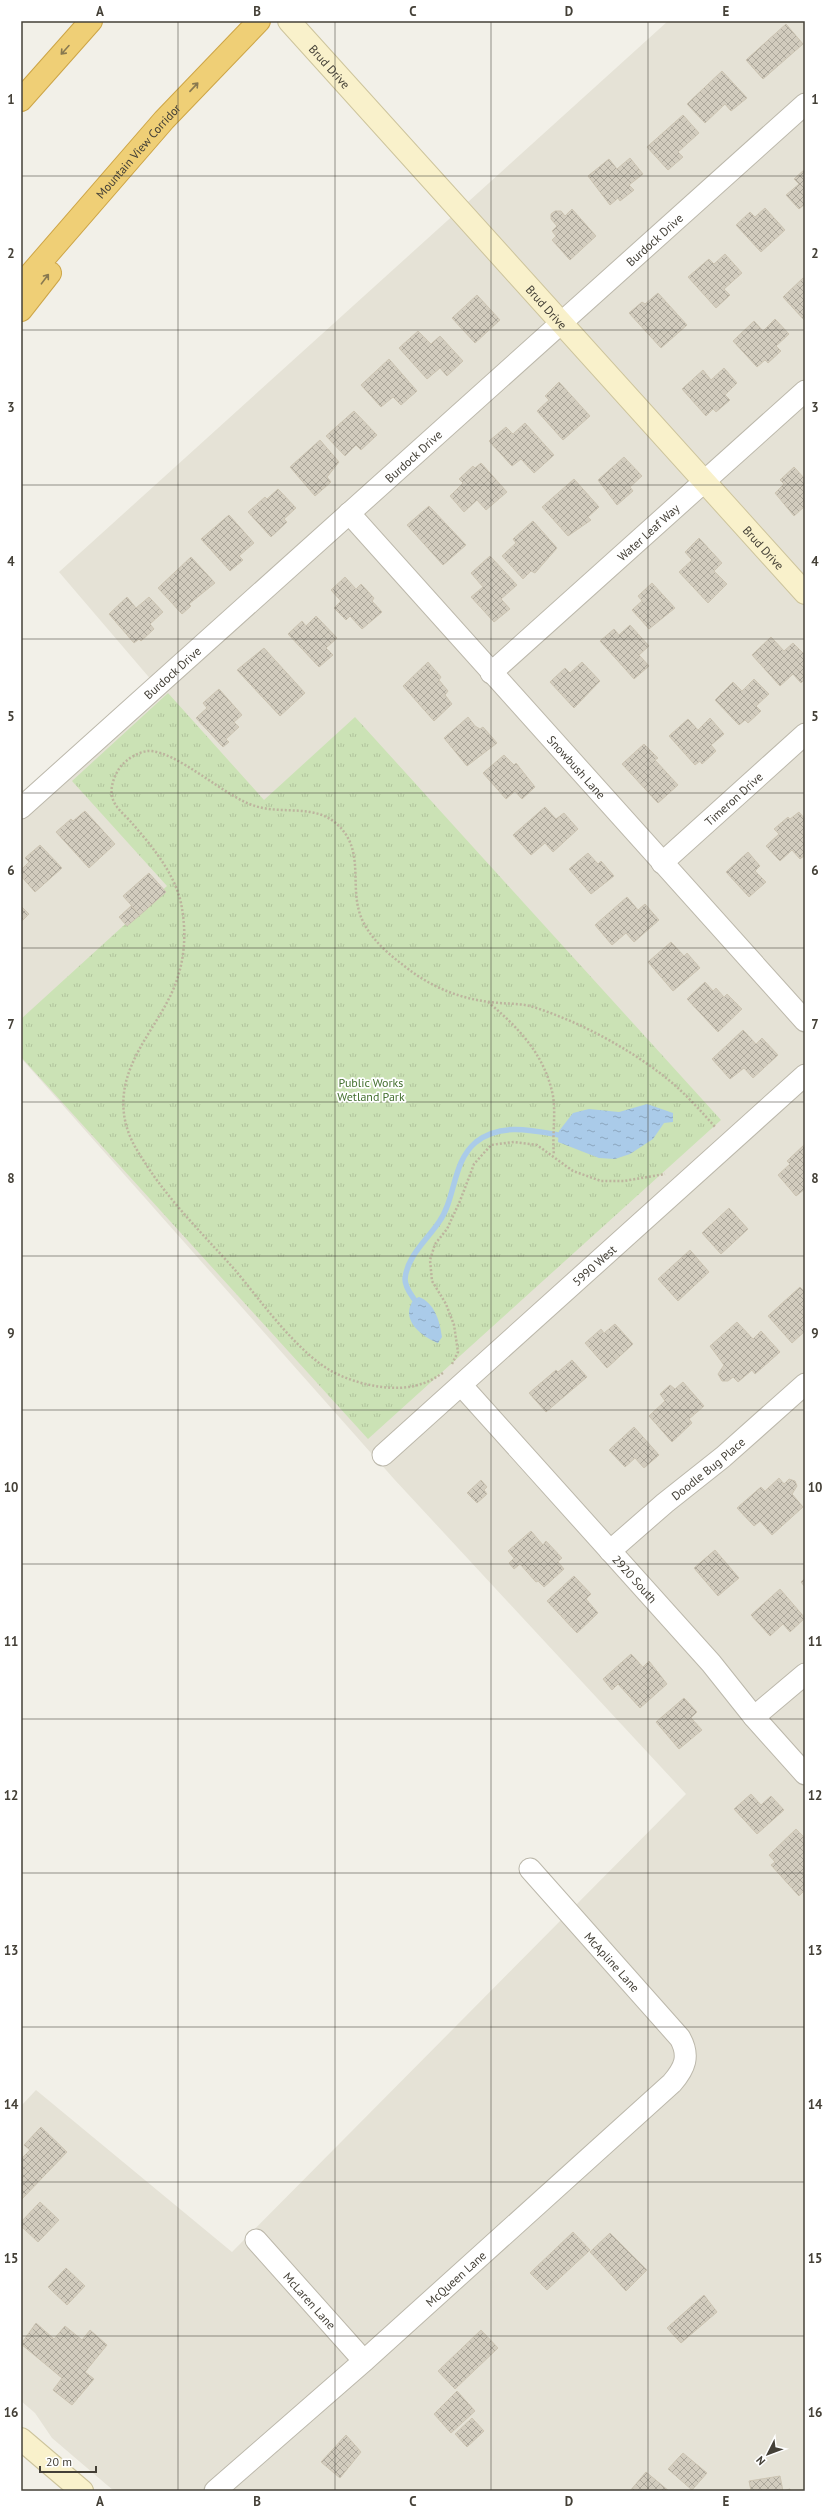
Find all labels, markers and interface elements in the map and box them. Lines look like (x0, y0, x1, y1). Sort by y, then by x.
text: A (96, 3, 104, 20)
text: B (253, 3, 261, 20)
text: C (409, 3, 417, 20)
text: D (565, 3, 573, 20)
text: E (723, 3, 730, 20)
street label: Brud Drive (306, 41, 354, 91)
one-way arrow (60, 45, 70, 55)
one-way arrow (189, 83, 198, 93)
text: 1 (7, 91, 15, 108)
text: 1 (811, 91, 819, 108)
street label: Mountain View Corridor (92, 100, 183, 201)
street label: Burdock Drive (623, 210, 686, 269)
text: 2 (7, 245, 15, 262)
text: 2 (811, 245, 819, 262)
one-way arrow (41, 274, 49, 285)
street label: Brud Drive (523, 282, 571, 332)
text: 3 (7, 399, 15, 416)
text: 3 (811, 399, 819, 416)
street label: Burdock Drive (382, 426, 445, 485)
street label: Water Leaf Way (614, 500, 682, 564)
street label: Brud Drive (740, 522, 788, 573)
text: 4 (7, 553, 15, 570)
text: 4 (811, 553, 819, 570)
street label: Burdock Drive (140, 643, 204, 702)
text: 5 (7, 708, 15, 725)
text: 5 (811, 708, 819, 725)
street label: Snowbush Lane (544, 732, 609, 802)
street label: Timeron Drive (701, 769, 765, 829)
text: 6 (7, 862, 15, 879)
text: 6 (811, 862, 819, 879)
text: 7 (7, 1016, 15, 1033)
text: 7 (811, 1016, 819, 1033)
park label: Public Works Wetland Park (337, 1075, 405, 1104)
text: 8 (7, 1170, 15, 1187)
text: 8 (811, 1170, 819, 1187)
street label: 5990 West (569, 1241, 619, 1289)
text: 9 (7, 1325, 15, 1342)
text: 9 (811, 1325, 819, 1342)
street label: Doodle Bug Place (668, 1434, 748, 1503)
text: 10 (4, 1479, 18, 1496)
text: 10 (808, 1479, 822, 1496)
street label: 2920 South (610, 1552, 661, 1606)
text: 11 (4, 1633, 18, 1650)
text: 11 (808, 1633, 822, 1650)
text: 12 (4, 1787, 18, 1804)
text: 12 (808, 1787, 822, 1804)
street label: McApline Lane (581, 1929, 643, 1995)
text: 13 (4, 1942, 18, 1959)
text: 13 (808, 1942, 822, 1959)
text: 14 (4, 2096, 19, 2113)
text: 14 (808, 2096, 823, 2113)
street label: McQueen Lane (422, 2247, 489, 2309)
text: 15 (4, 2250, 18, 2267)
text: 15 (808, 2250, 822, 2267)
street label: McLaren Lane (281, 2269, 339, 2332)
text: 16 (4, 2404, 18, 2421)
text: 16 (808, 2404, 822, 2421)
north arrow (748, 2434, 788, 2474)
scale bar (40, 2448, 96, 2474)
text: N (753, 2453, 768, 2468)
text: 20 m (46, 2454, 72, 2469)
text: A (96, 2493, 104, 2510)
text: B (253, 2493, 261, 2510)
text: C (409, 2493, 417, 2510)
text: D (565, 2493, 573, 2510)
text: E (723, 2493, 730, 2510)

